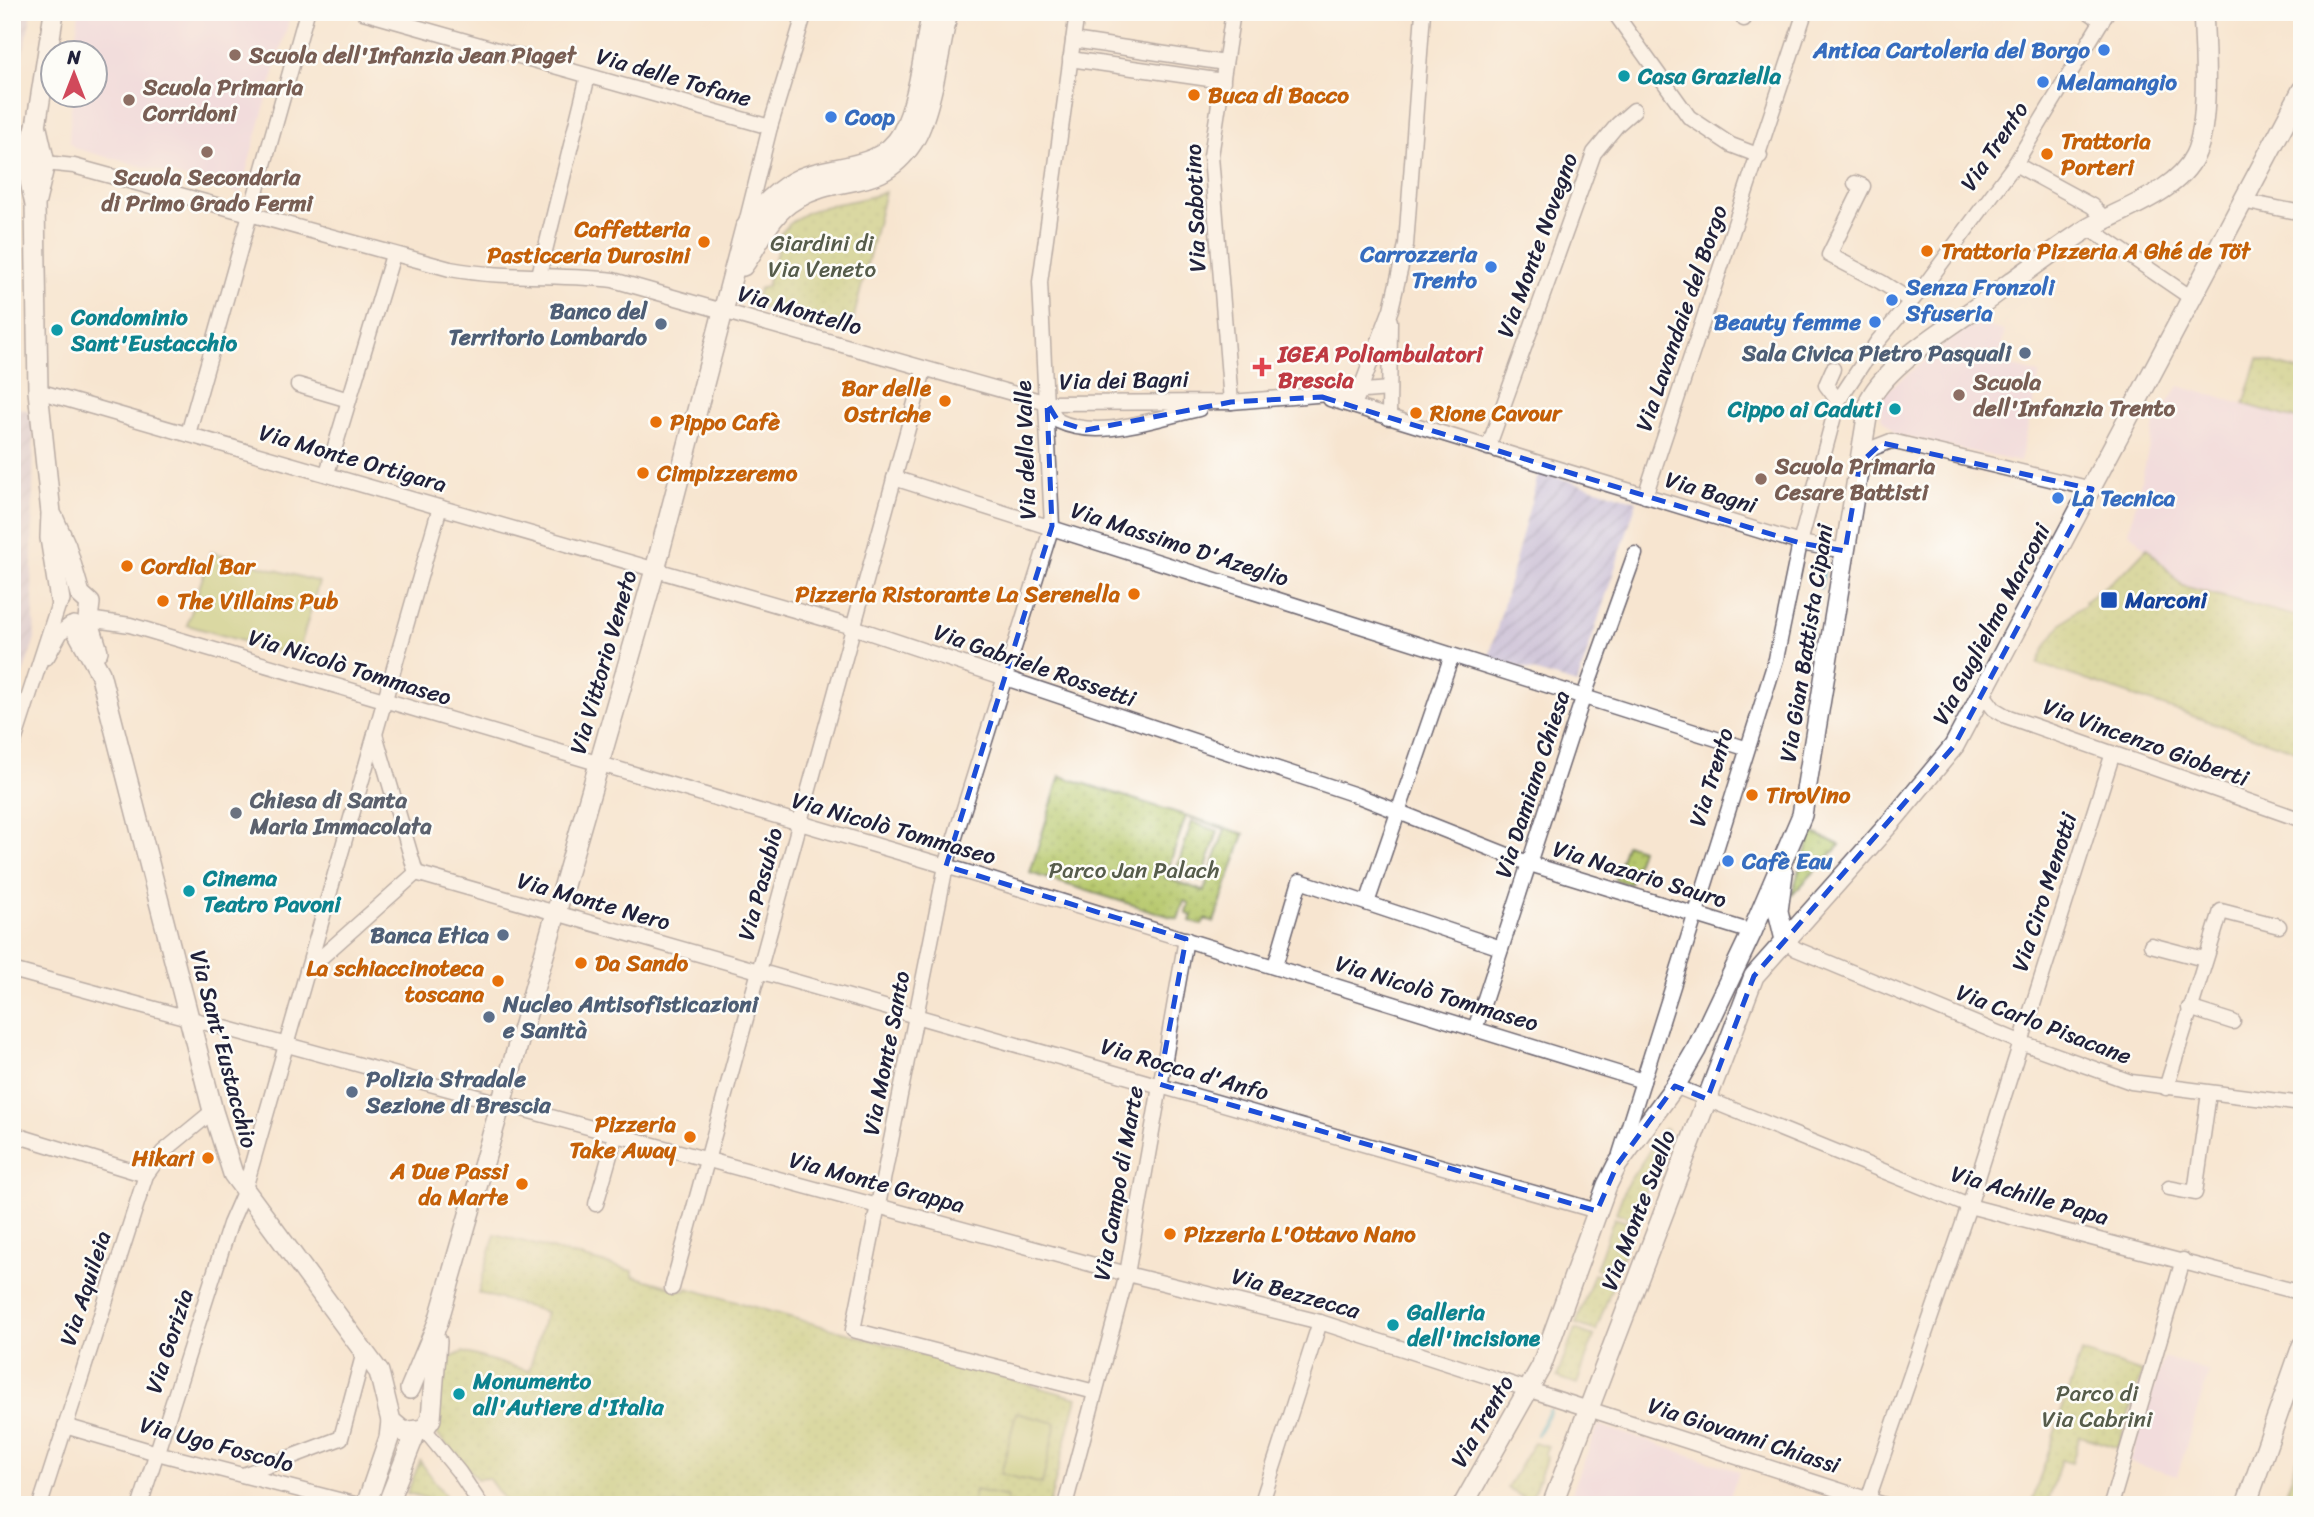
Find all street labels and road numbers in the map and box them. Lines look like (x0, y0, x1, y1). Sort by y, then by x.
street label: Via delle Tofane (591, 36, 757, 119)
street label: Via Trento (1949, 92, 2040, 200)
street label: Via Sabotino (1173, 143, 1218, 273)
street label: Via Monte Novegno (1485, 147, 1590, 343)
street label: Via Lavandaie del Borgo (1623, 199, 1740, 437)
street label: Via Montello (733, 273, 867, 348)
street label: Via dei Bagni (1059, 359, 1190, 402)
street label: Via della Valle (1003, 380, 1048, 520)
street label: Via Monte Ortigara (254, 412, 452, 505)
street label: Via Bagni (1660, 459, 1763, 526)
street label: Via Massimo D'Azeglio (1065, 490, 1295, 599)
street label: Via Guglielmo Marconi (1921, 515, 2062, 733)
street label: Via Gian Battista Cipani (1767, 521, 1846, 765)
street label: Via Vittorio Veneto (558, 565, 649, 759)
street label: Via Gabriele Rossetti (928, 612, 1142, 719)
street label: Via Nicolò Tommaseo (243, 617, 457, 718)
street label: Via Damiano Chiesa (1483, 685, 1582, 883)
street label: Via Vincenzo Gioberti (2037, 686, 2255, 799)
street label: Via Trento (1677, 722, 1746, 832)
street label: Via Nicolò Tommaseo (787, 780, 1001, 877)
street label: Via Ciro Menotti (2000, 807, 2090, 977)
street label: Via Pasubio (726, 823, 795, 945)
street label: Via Nazario Sauro (1548, 829, 1732, 920)
street label: Via Monte Nero (512, 860, 675, 943)
street label: Via Nicolò Tommaseo (1330, 943, 1544, 1044)
street label: Via Sant'Eustacchio (177, 945, 270, 1153)
street label: Via Monte Santo (850, 967, 923, 1139)
street label: Via Carlo Pisacane (1950, 972, 2138, 1077)
street label: Via Rocca d'Anfo (1096, 1026, 1274, 1113)
street label: Via Campo di Marte (1081, 1082, 1156, 1284)
street label: Via Monte Suello (1589, 1123, 1688, 1297)
street label: Via Monte Grappa (785, 1139, 970, 1226)
street label: Via Achille Papa (1946, 1153, 2114, 1238)
street label: Via Aquileia (48, 1225, 123, 1351)
street label: Via Bezzecca (1227, 1256, 1365, 1331)
street label: Via Gorizia (133, 1283, 206, 1399)
street label: Via Trento (1439, 1367, 1526, 1475)
street label: Via Giovanni Chiassi (1642, 1385, 1846, 1486)
street label: Via Ugo Foscolo (135, 1404, 298, 1485)

